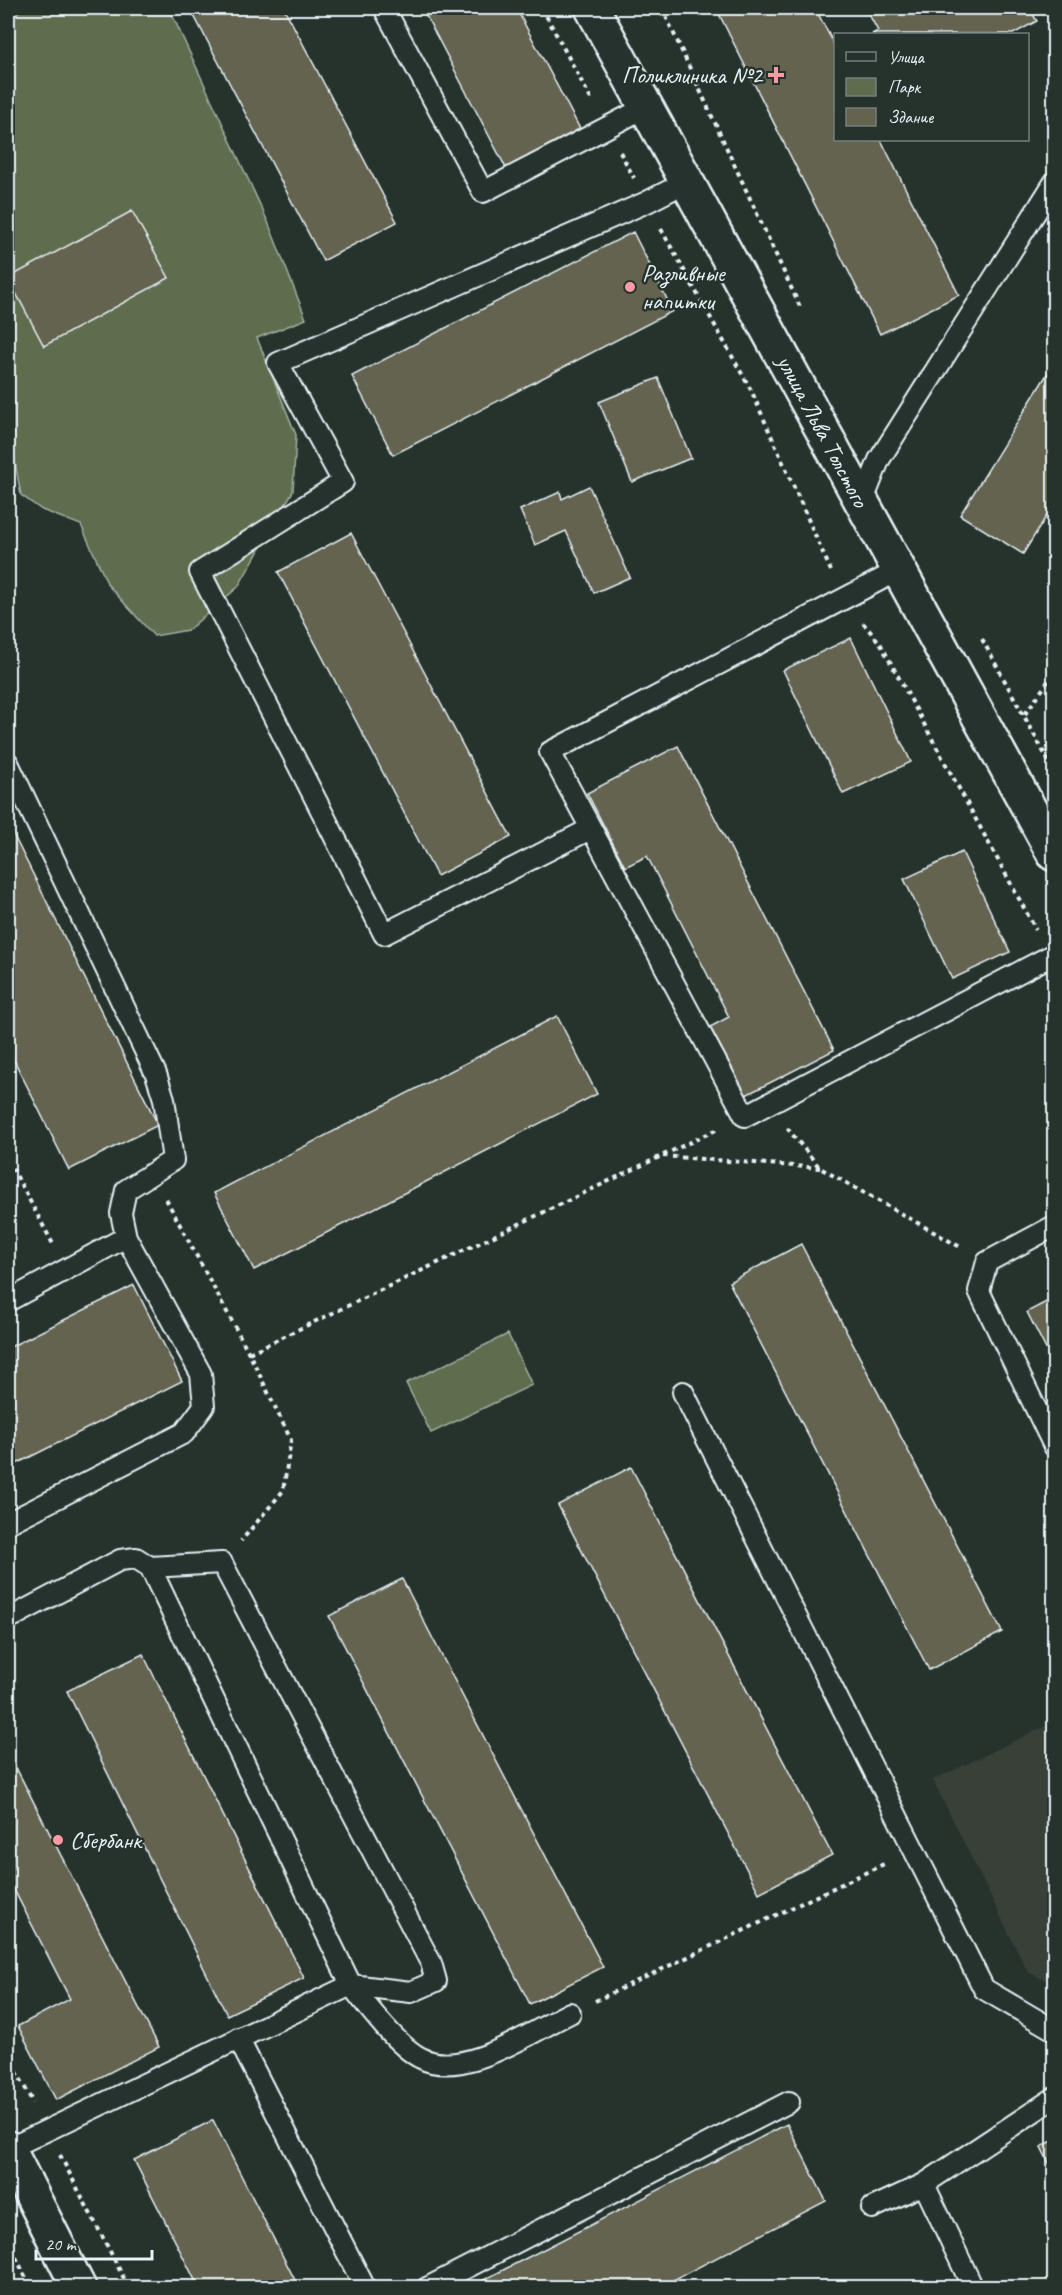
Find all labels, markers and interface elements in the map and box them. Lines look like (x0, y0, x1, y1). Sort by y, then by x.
legend (834, 33, 1029, 141)
text: Улица (888, 46, 925, 68)
place label: Поликлиника №2 (622, 60, 764, 90)
marker: Поликлиника №2 (767, 66, 785, 84)
text: Парк (888, 76, 922, 98)
text: Здание (888, 106, 934, 128)
place label: Разливные напитки (642, 258, 727, 316)
marker: Разливные напитки (623, 280, 637, 294)
street label: улица Льва Толстого (769, 348, 876, 514)
place label: Сбербанк (70, 1825, 143, 1855)
marker: Сбербанк (51, 1833, 65, 1847)
scale bar (36, 2223, 152, 2261)
text: 20 m (45, 2233, 78, 2255)

